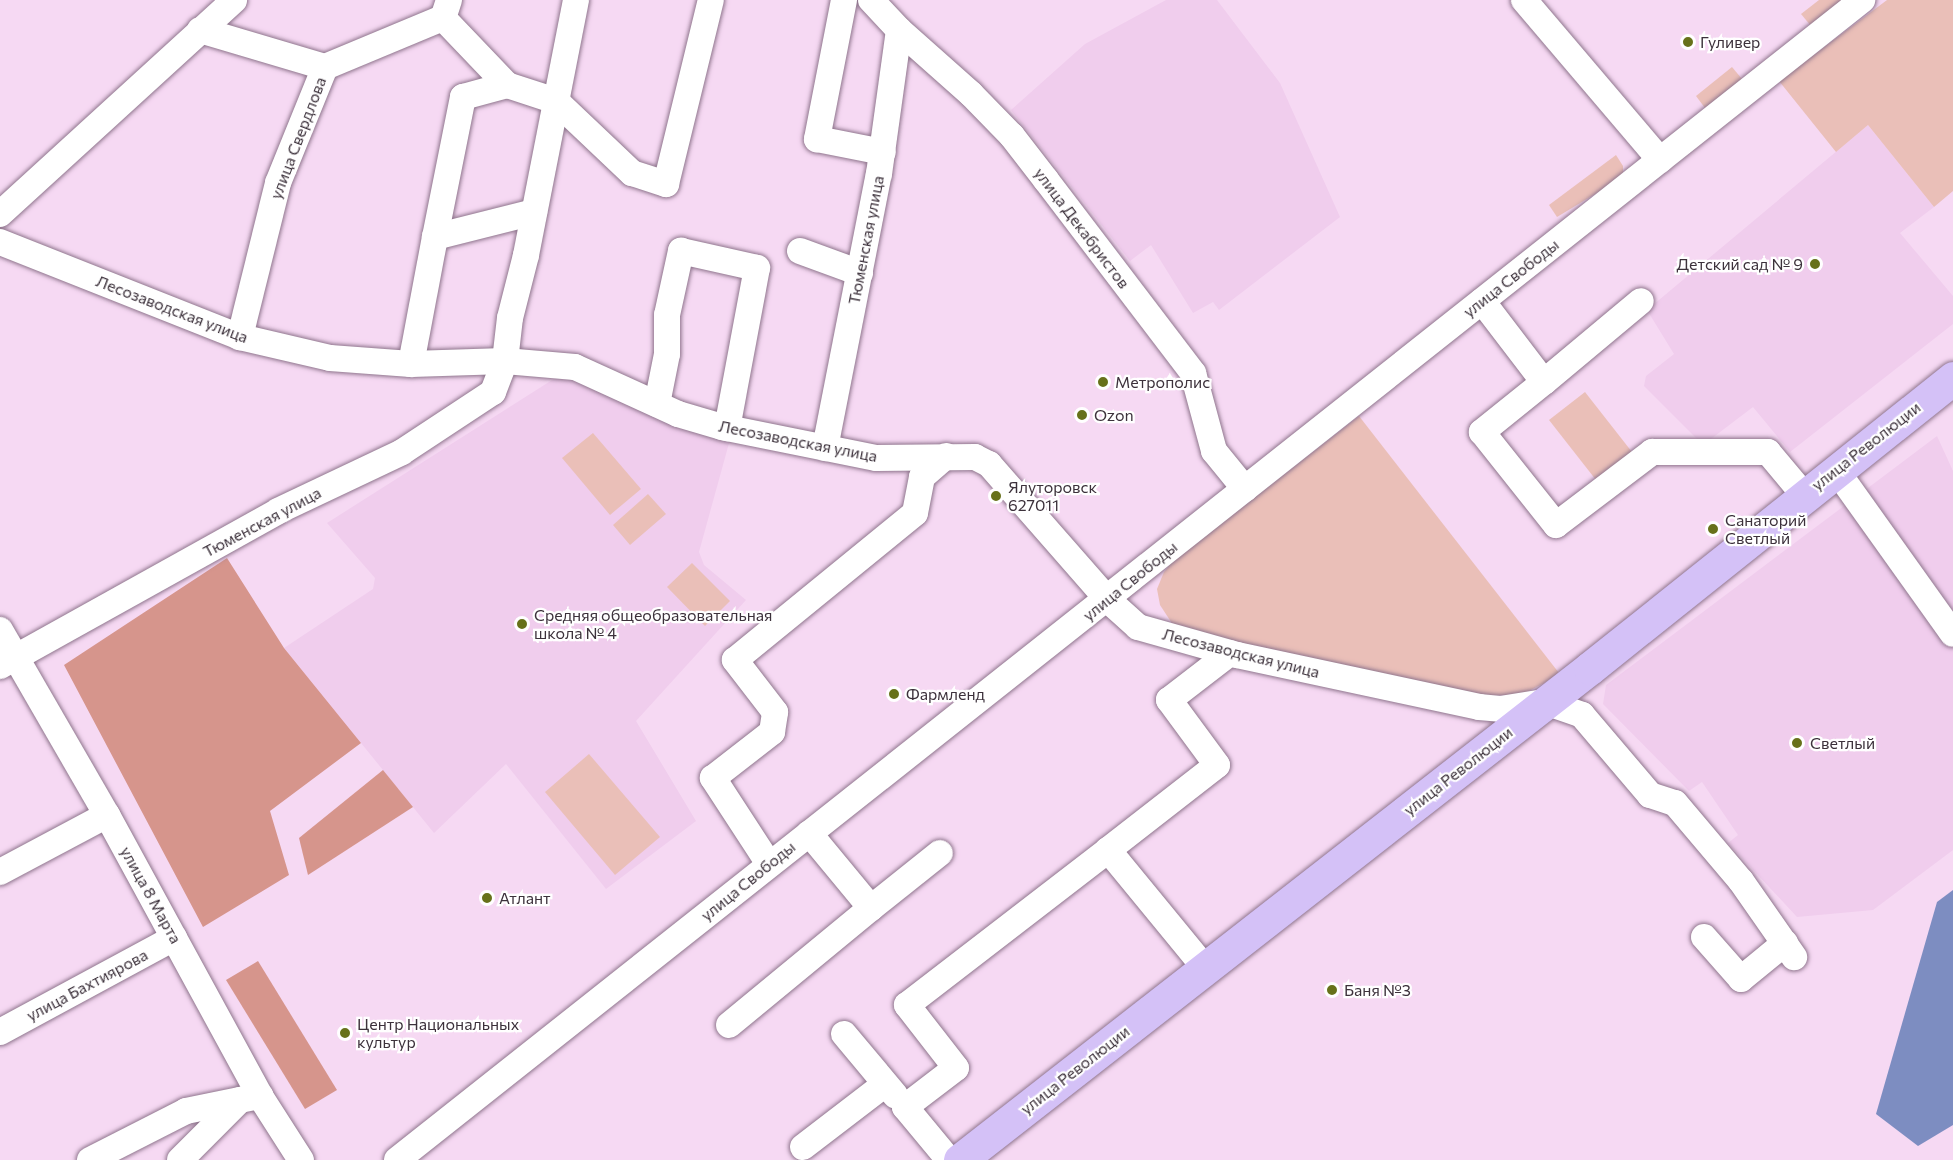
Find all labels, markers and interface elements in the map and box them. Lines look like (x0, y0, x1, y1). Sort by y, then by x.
place label: Гуливер (1700, 32, 1760, 52)
marker: Гуливер (1681, 35, 1695, 49)
street label: улица Свердлова (266, 74, 330, 202)
street label: улица Декабристов (1030, 164, 1134, 292)
street label: Тюменская улица (844, 174, 888, 306)
street label: улица Свободы (1459, 235, 1563, 321)
place label: Детский сад № 9 (1677, 254, 1803, 274)
marker: Детский сад № 9 (1808, 257, 1822, 271)
street label: Лесозаводская улица (93, 271, 251, 347)
place label: Метрополис (1115, 372, 1210, 392)
marker: Метрополис (1096, 375, 1110, 389)
street label: улица Революции (1808, 398, 1924, 494)
place label: Ozon (1094, 405, 1134, 425)
marker: Ozon (1075, 408, 1089, 422)
street label: Лесозаводская улица (717, 416, 879, 466)
place label: Ялуторовск 627011 (1008, 477, 1097, 515)
street label: Тюменская улица (200, 483, 324, 561)
marker: Ялуторовск 627011 (989, 489, 1003, 503)
place label: Санаторий Светлый (1725, 510, 1806, 548)
marker: Санаторий Светлый (1706, 522, 1720, 536)
street label: улица Свободы (1079, 537, 1181, 625)
place label: Средняя общеобразовательная школа № 4 (534, 605, 772, 643)
marker: Средняя общеобразовательная школа № 4 (515, 617, 529, 631)
street label: Лесозаводская улица (1160, 624, 1322, 682)
place label: Фармленд (906, 684, 985, 704)
marker: Фармленд (887, 687, 901, 701)
street label: улица Революции (1400, 723, 1516, 819)
place label: Светлый (1810, 733, 1875, 753)
marker: Светлый (1788, 734, 1806, 752)
street label: улица Свободы (697, 837, 799, 925)
street label: улица 8 Марта (116, 843, 186, 947)
place label: Атлант (499, 888, 551, 908)
marker: Атлант (480, 891, 494, 905)
street label: улица Бахтиярова (23, 945, 151, 1025)
place label: Баня №3 (1344, 980, 1411, 1000)
marker: Баня №3 (1325, 983, 1339, 997)
place label: Центр Национальных культур (357, 1014, 519, 1052)
street label: улица Революции (1017, 1022, 1133, 1118)
marker: Центр Национальных культур (338, 1026, 352, 1040)

